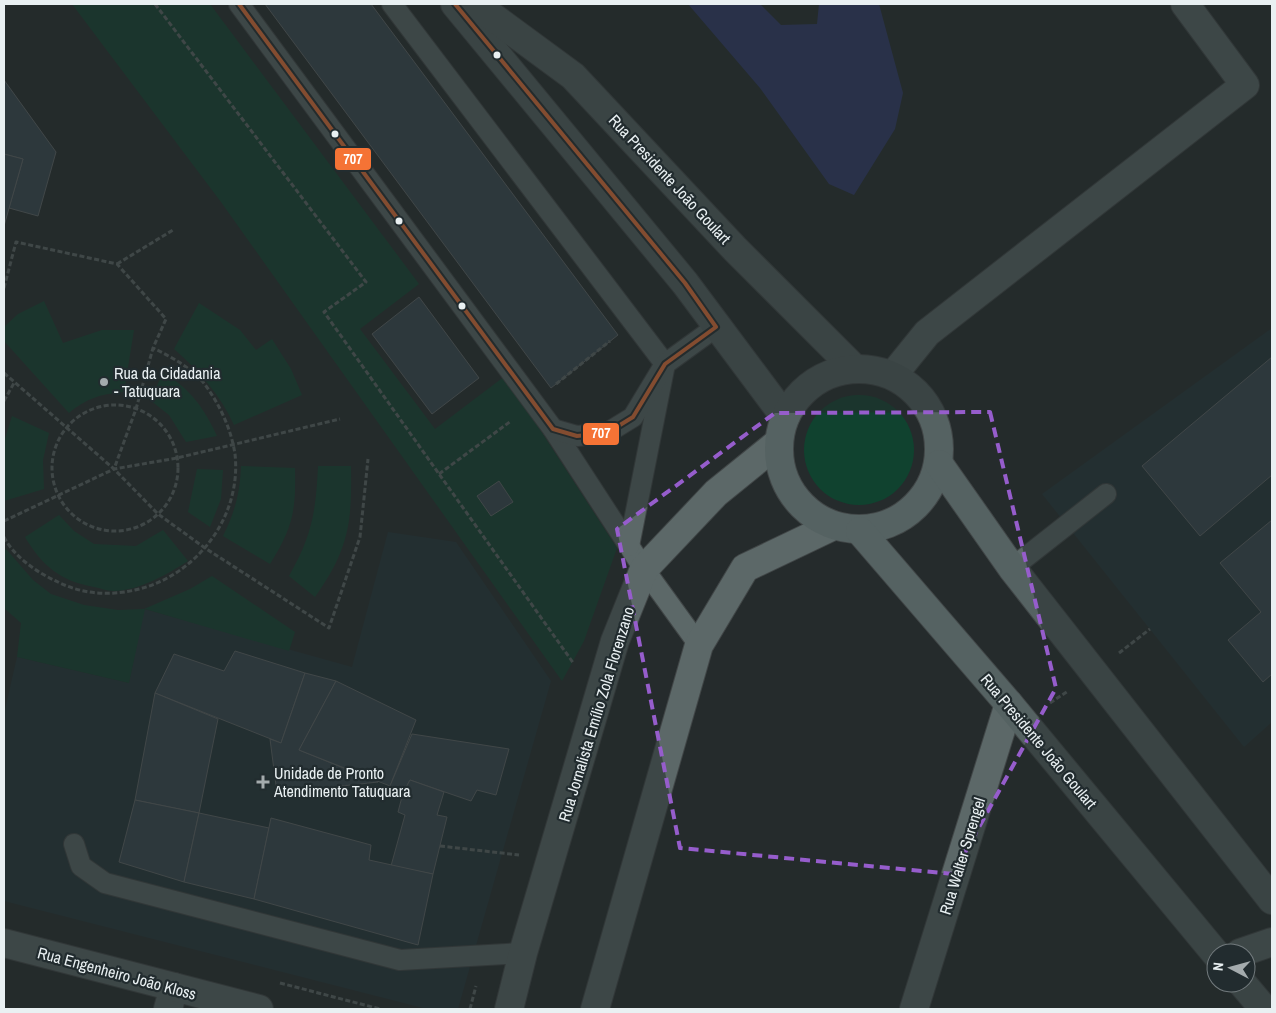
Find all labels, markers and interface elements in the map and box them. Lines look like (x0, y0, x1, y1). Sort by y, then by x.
unlabelled marker (492, 50, 502, 60)
street label: Rua Presidente João Goulart (604, 109, 736, 249)
unlabelled marker (330, 129, 340, 139)
line badge: 707 (334, 147, 372, 171)
text: 707 (343, 150, 363, 168)
unlabelled marker (394, 216, 404, 226)
unlabelled marker (457, 301, 467, 311)
place label: Rua da Cidadania - Tatuquara (114, 362, 221, 402)
marker: Rua da Cidadania - Tatuquara (98, 376, 110, 388)
line badge: 707 (582, 422, 620, 446)
text: 707 (591, 424, 611, 442)
street label: Rua Jornalista Emílio Zola Florenzano (553, 604, 639, 824)
street label: Rua Presidente João Goulart (976, 669, 1102, 813)
place label: Unidade de Pronto Atendimento Tatuquara (273, 762, 411, 802)
marker: Unidade de Pronto Atendimento Tatuquara (256, 775, 270, 789)
street label: Rua Walter Sprengel (934, 795, 990, 917)
street label: Rua Engenheiro João Kloss (35, 941, 199, 1005)
north arrow (1206, 943, 1256, 993)
text: N (1209, 962, 1227, 972)

